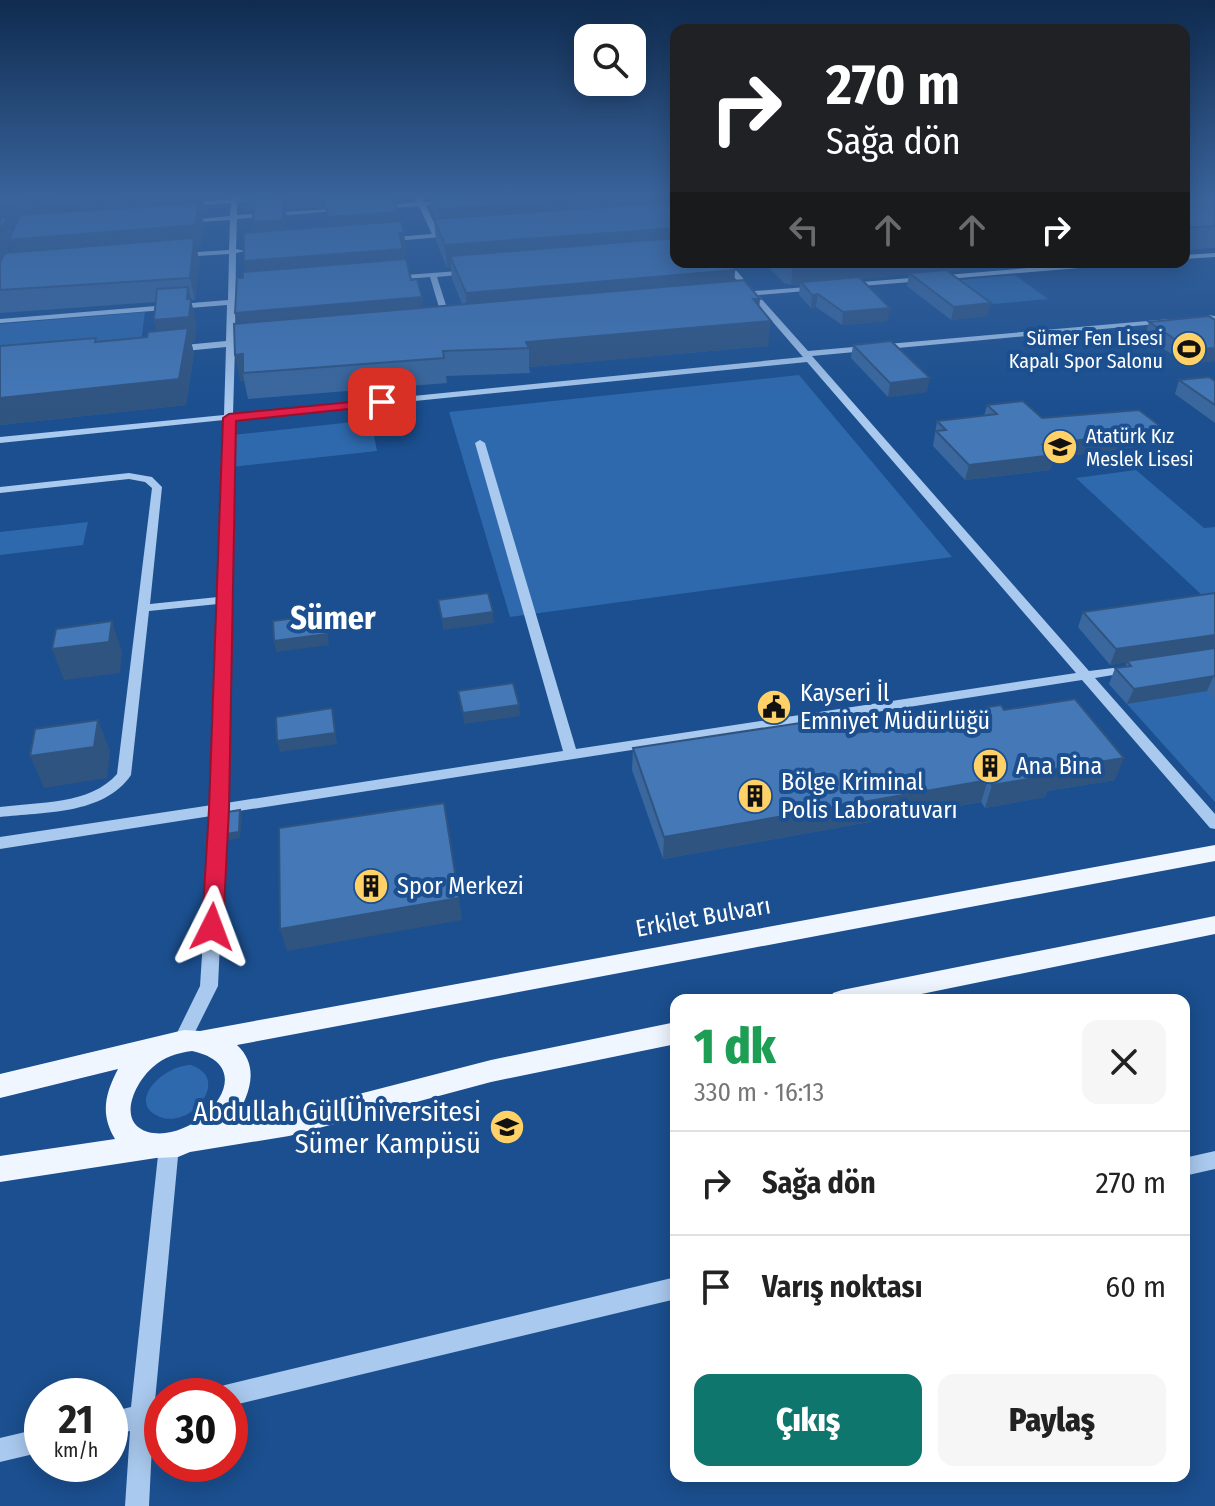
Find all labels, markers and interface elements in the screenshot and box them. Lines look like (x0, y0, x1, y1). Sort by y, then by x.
map controls (574, 24, 646, 96)
button: search (574, 24, 646, 96)
text: 270 m (826, 52, 960, 119)
icon: right (694, 56, 798, 160)
text: Sağa dön (826, 120, 961, 164)
icon: left (782, 208, 826, 252)
icon: ahead (866, 208, 910, 252)
icon: ahead (950, 208, 994, 252)
icon: right (1034, 208, 1078, 252)
place label: Sümer Fen Lisesi Kapalı Spor Salonu (1009, 326, 1163, 373)
sports icon: Sümer Fen Lisesi Kapalı Spor Salonu (1170, 330, 1208, 368)
pin (348, 368, 416, 436)
icon: arrive (360, 380, 404, 424)
place label: Atatürk Kız Meslek Lisesi (1086, 424, 1194, 471)
school or university icon: Atatürk Kız Meslek Lisesi (1041, 428, 1079, 466)
district label: Sümer (290, 599, 376, 637)
place label: Kayseri İl Emniyet Müdürlüğü (800, 679, 990, 735)
public building icon: Kayseri İl Emniyet Müdürlüğü (755, 688, 793, 726)
building icon: Ana Bina (971, 747, 1009, 785)
place label: Ana Bina (1016, 752, 1102, 780)
place label: Bölge Kriminal Polis Laboratuvarı (781, 768, 958, 824)
building icon: Bölge Kriminal Polis Laboratuvarı (736, 777, 774, 815)
building icon: Spor Merkezi (352, 867, 390, 905)
place label: Spor Merkezi (397, 872, 524, 900)
position arrow (170, 885, 254, 969)
street label: Erkilet Bulvarı (633, 891, 773, 943)
text: 1 dk (694, 1018, 776, 1076)
button: close (1082, 1020, 1166, 1104)
text: 330 m · 16:13 (694, 1077, 824, 1108)
place label: Abdullah Gül Üniversitesi Sümer Kampüsü (193, 1095, 481, 1160)
school or university icon: Abdullah Gül Üniversitesi Sümer Kampüsü (488, 1108, 526, 1146)
icon: right (694, 1161, 738, 1205)
text: Sağa dön (762, 1165, 876, 1201)
text: 270 m (1095, 1165, 1166, 1201)
icon: arrive (694, 1265, 738, 1309)
text: Varış noktası (762, 1269, 923, 1305)
text: 60 m (1105, 1269, 1166, 1305)
button: Çıkış (694, 1374, 922, 1466)
button: Paylaş (938, 1374, 1166, 1466)
speed limit sign: 30 (144, 1378, 248, 1482)
text: 21 (59, 1396, 93, 1444)
text: km/h (54, 1438, 98, 1462)

